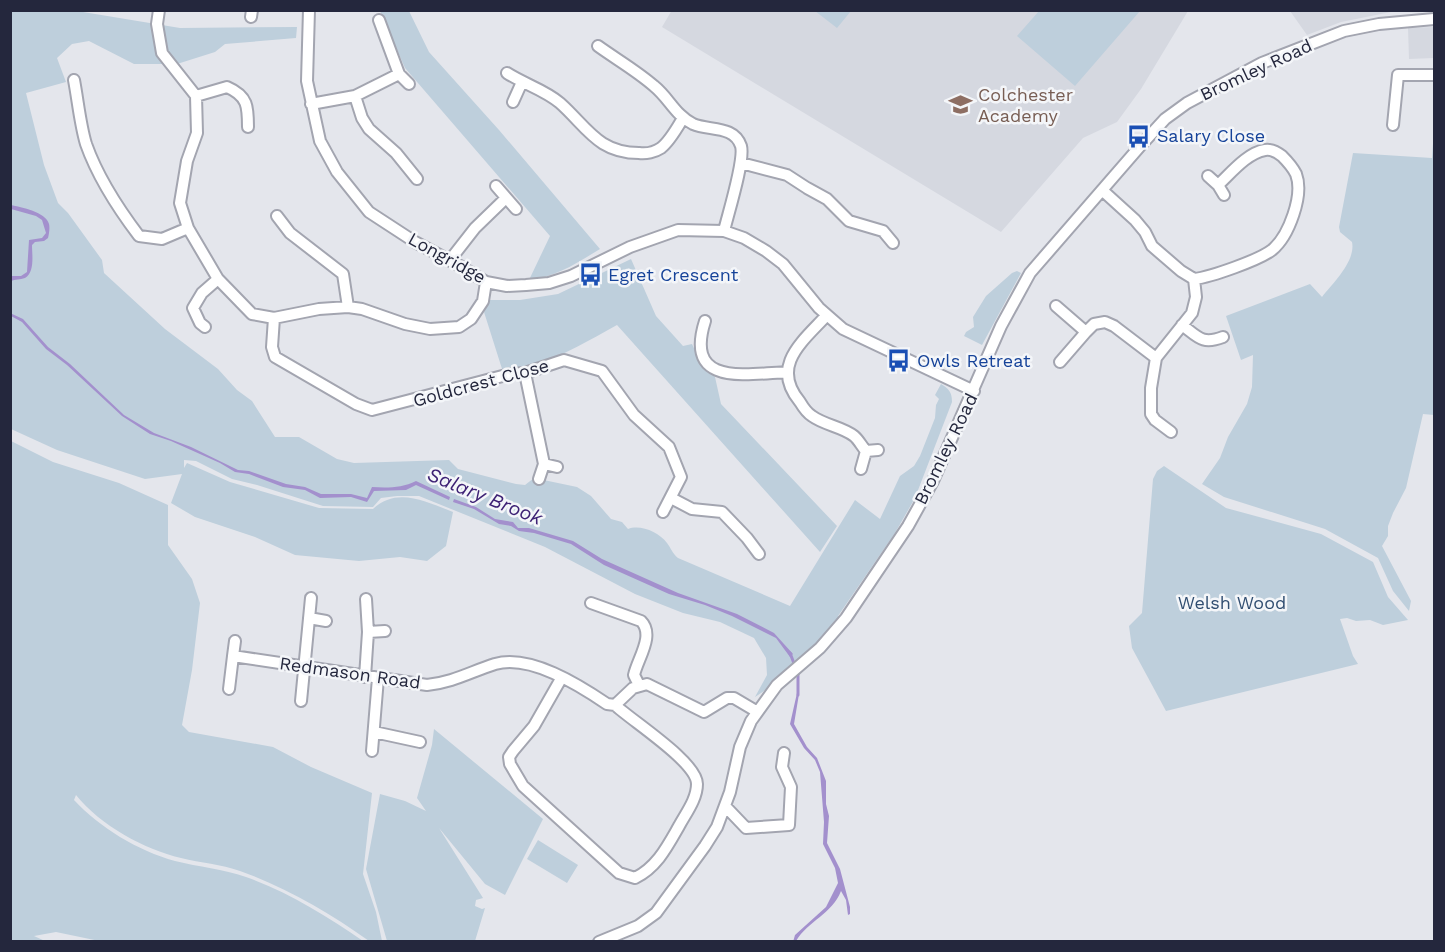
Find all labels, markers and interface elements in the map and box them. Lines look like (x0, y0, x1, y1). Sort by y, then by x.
street label: Bromley Road (1196, 34, 1315, 105)
place label: Colchester Academy (978, 84, 1073, 126)
school or university icon: Colchester Academy (947, 92, 973, 118)
bus stop icon: Salary Close (1126, 123, 1152, 149)
place label: Salary Close (1157, 125, 1265, 146)
street label: Longridge (405, 228, 490, 287)
bus stop icon: Egret Crescent (577, 262, 603, 288)
place label: Egret Crescent (608, 264, 739, 285)
bus stop icon: Owls Retreat (886, 348, 912, 374)
place label: Owls Retreat (917, 350, 1031, 371)
street label: Goldcrest Close (411, 354, 551, 411)
street label: Bromley Road (910, 390, 982, 508)
water label: Salary Brook (424, 462, 547, 530)
park label: Welsh Wood (1178, 592, 1286, 613)
street label: Redmason Road (278, 652, 422, 693)

